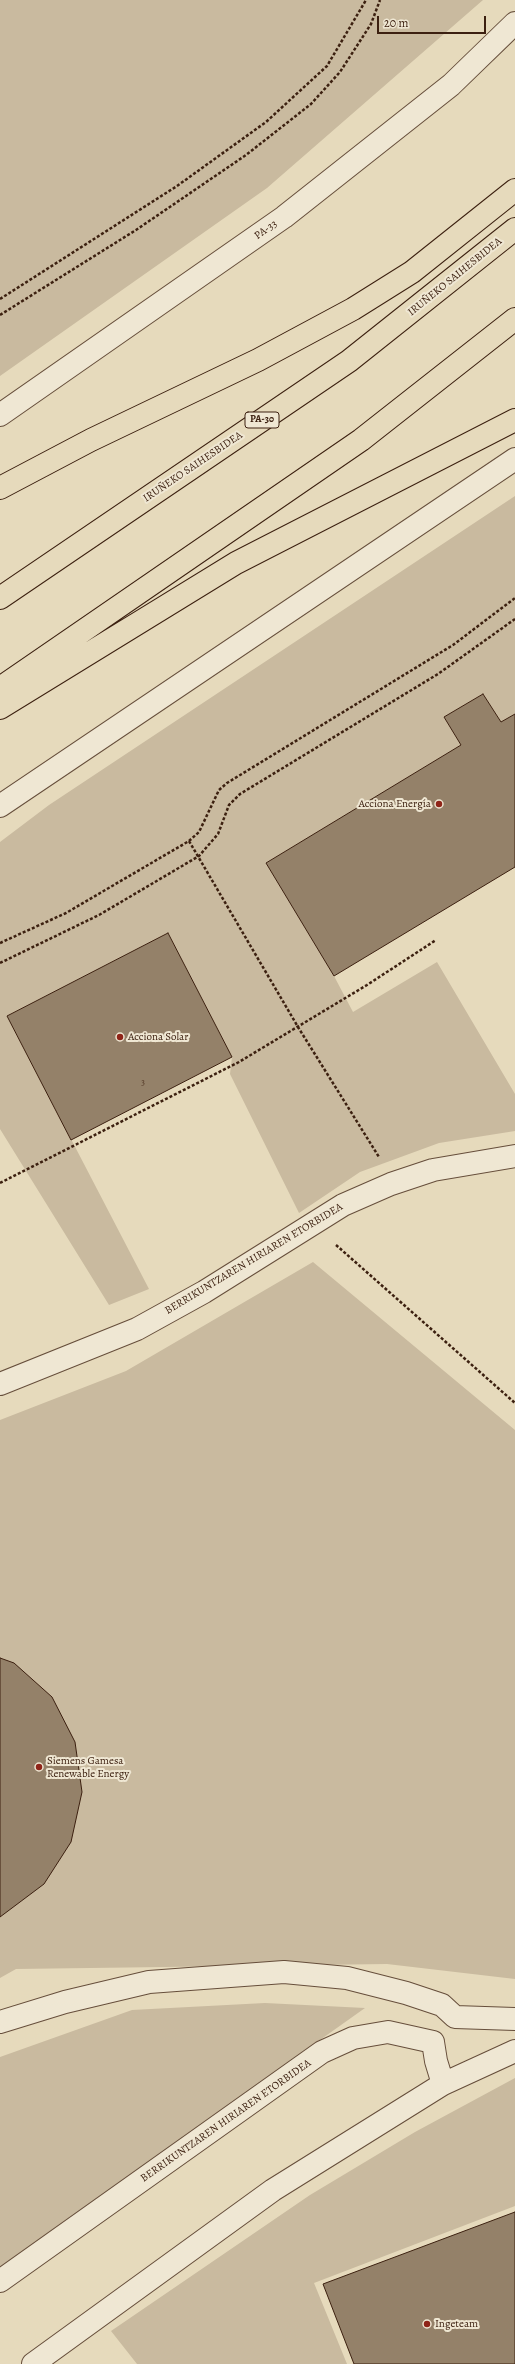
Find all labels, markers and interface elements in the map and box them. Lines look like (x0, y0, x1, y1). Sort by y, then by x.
scale bar (379, 8, 488, 34)
text: 20 m (384, 15, 408, 31)
street label: PA-33 (252, 217, 280, 243)
street label: IRUÑEKO SAIHESBIDEA (405, 235, 505, 319)
road number: PA-30 (245, 412, 279, 428)
street label: IRUÑEKO SAIHESBIDEA (141, 429, 245, 505)
place label: Acciona Energía (359, 797, 431, 811)
marker: Acciona Energía (434, 799, 444, 809)
place label: Acciona Solar (128, 1030, 188, 1044)
marker: Acciona Solar (115, 1032, 125, 1042)
house number: 3 (141, 1078, 145, 1088)
street label: BERRIKUNTZAREN HIRIAREN ETORBIDEA (163, 1201, 345, 1317)
place label: Siemens Gamesa Renewable Energy (47, 1754, 129, 1780)
marker: Siemens Gamesa Renewable Energy (34, 1762, 44, 1772)
street label: BERRIKUNTZAREN HIRIAREN ETORBIDEA (138, 2057, 314, 2185)
place label: Ingeteam (435, 2317, 478, 2331)
marker: Ingeteam (422, 2319, 432, 2329)

